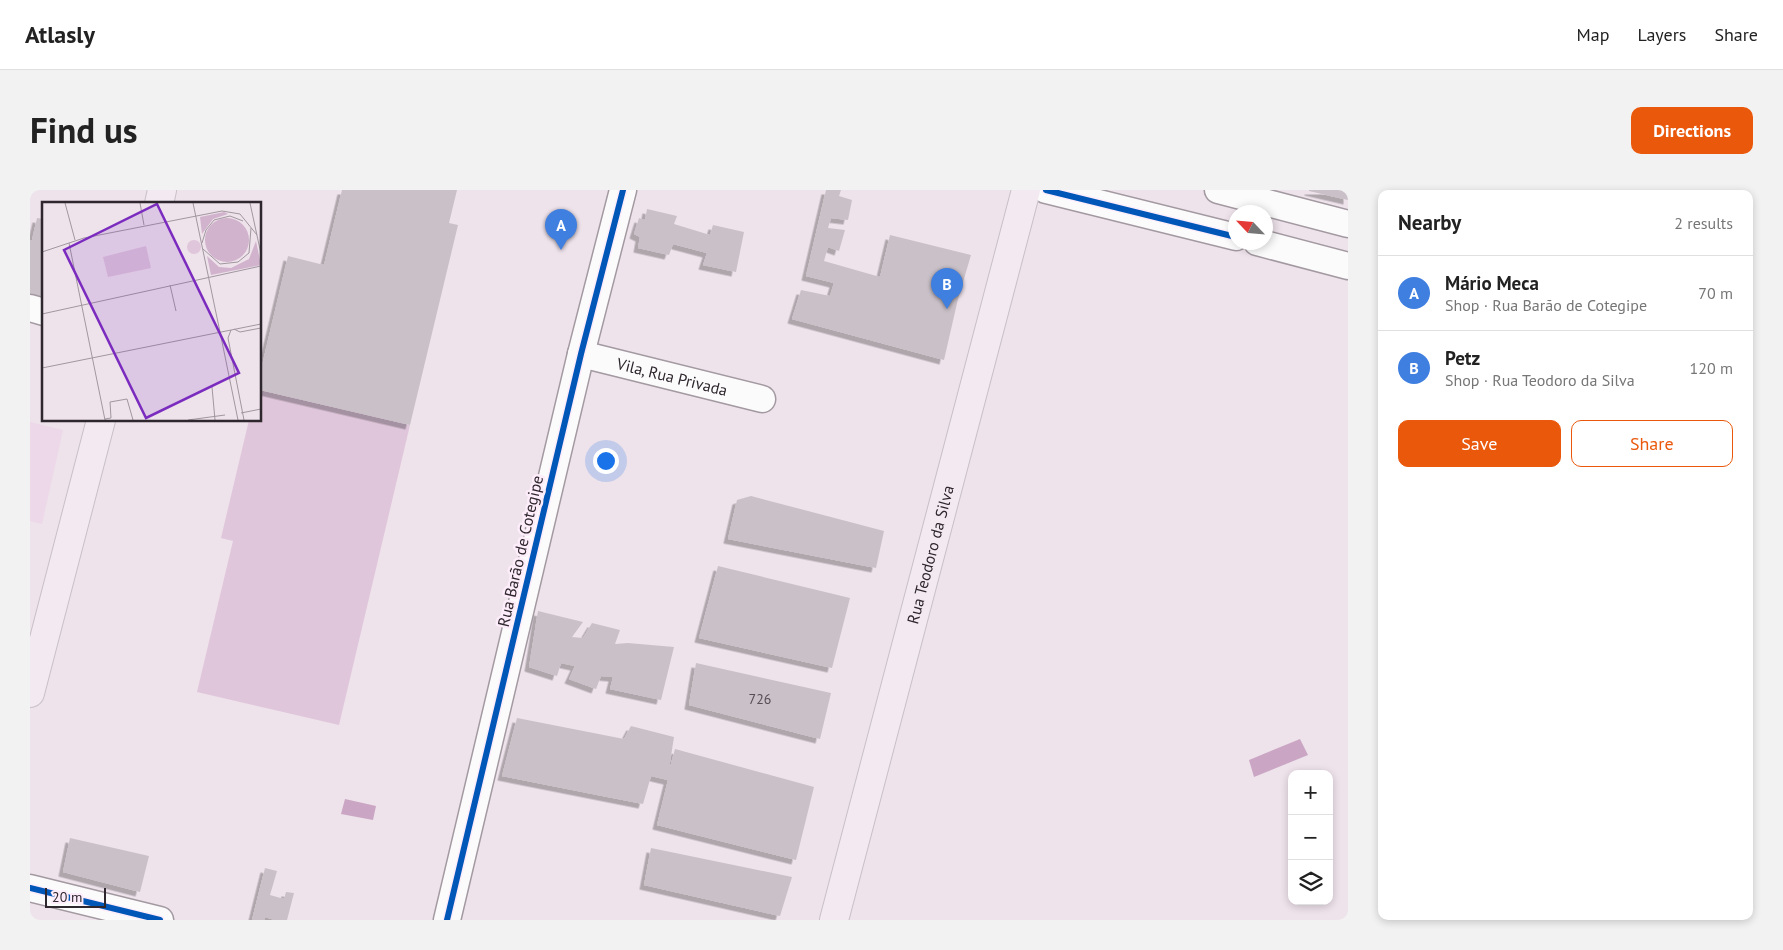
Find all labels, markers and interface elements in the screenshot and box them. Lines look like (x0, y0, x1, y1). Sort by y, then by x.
text: Atlasly (25, 19, 95, 50)
text: Map (1577, 23, 1609, 46)
text: Layers (1637, 23, 1686, 46)
text: Share (1714, 23, 1758, 46)
text: Find us (30, 107, 138, 153)
button: Directions (1631, 107, 1753, 154)
inset map (42, 202, 261, 421)
north arrow (1228, 205, 1273, 250)
pin: A (545, 209, 577, 250)
text: Nearby (1398, 209, 1461, 236)
text: 2 results (1674, 213, 1733, 233)
pin: B (931, 268, 963, 309)
text: Mário Meca (1445, 271, 1539, 295)
text: A (1409, 283, 1419, 303)
text: 70 m (1698, 283, 1733, 303)
text: Shop · Rua Barão de Cotegipe (1445, 295, 1647, 315)
text: Petz (1445, 346, 1480, 370)
street label: Vila, Rua Privada (614, 353, 730, 400)
text: B (1409, 358, 1419, 378)
text: 120 m (1690, 358, 1733, 378)
text: Shop · Rua Teodoro da Silva (1445, 370, 1635, 390)
button: Save (1398, 420, 1561, 467)
button: Share (1571, 420, 1733, 467)
your location (593, 448, 619, 474)
street label: Rua Barão de Cotegipe (493, 473, 547, 629)
street label: Rua Teodoro da Silva (902, 483, 958, 626)
house number: 726 (749, 690, 771, 708)
map controls (1288, 770, 1333, 905)
button: + (1288, 770, 1333, 815)
button: − (1288, 815, 1333, 860)
button: layers (1288, 860, 1333, 905)
scale bar (45, 885, 106, 908)
text: 20 m (52, 888, 82, 906)

